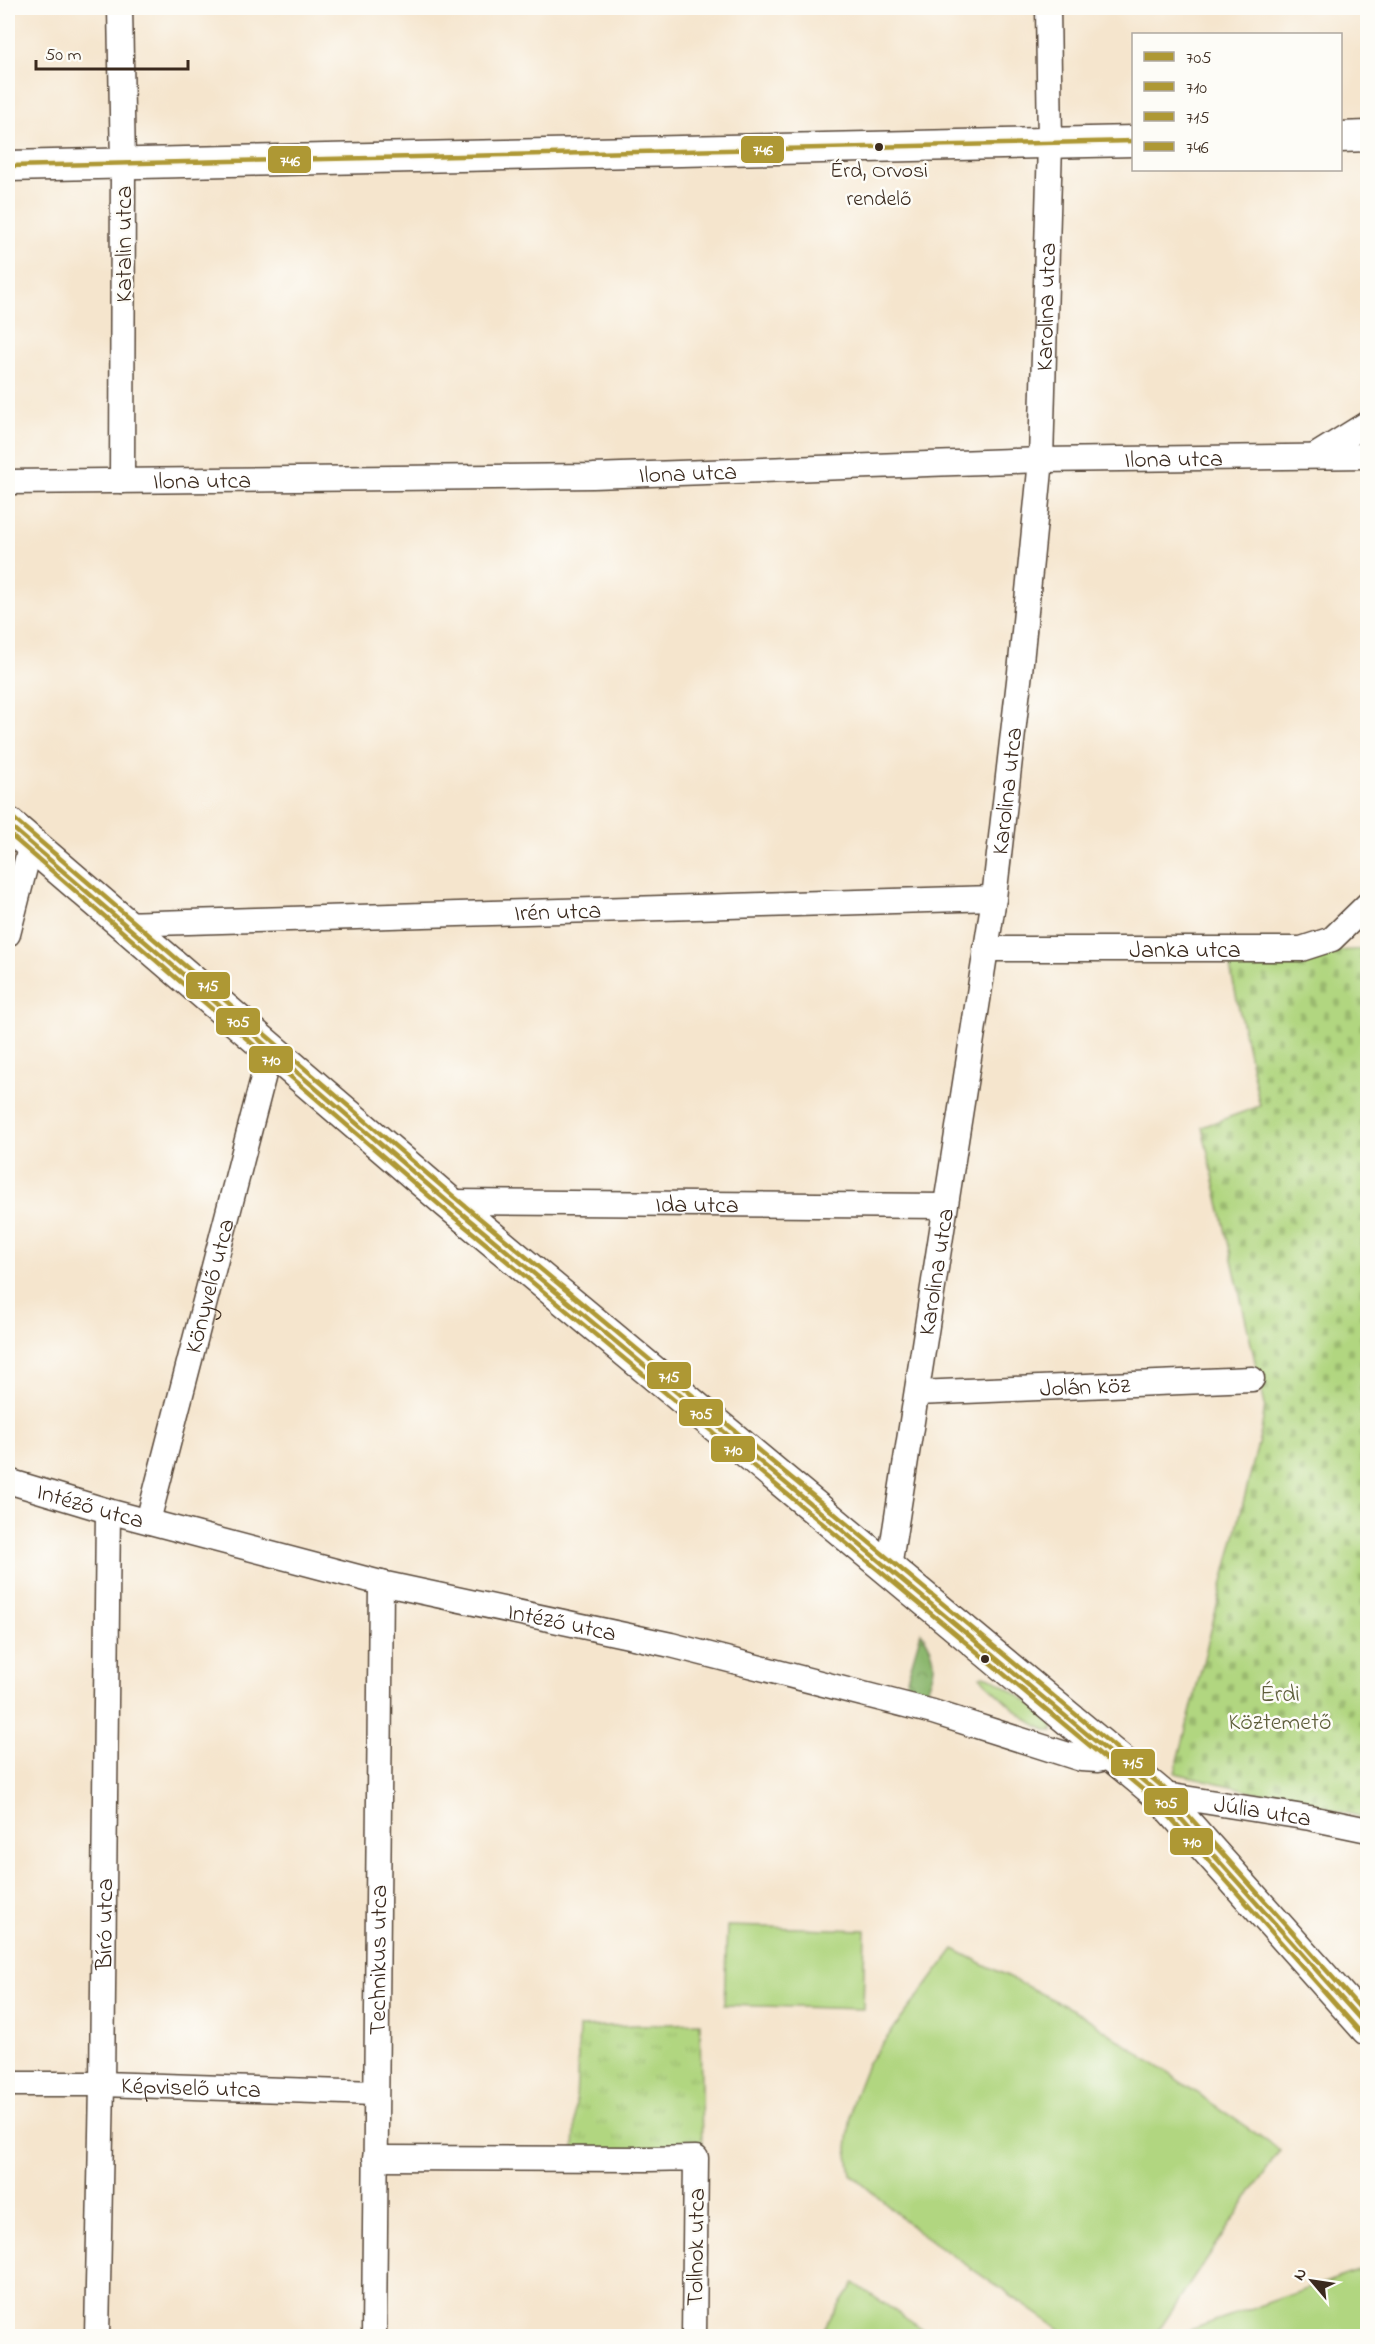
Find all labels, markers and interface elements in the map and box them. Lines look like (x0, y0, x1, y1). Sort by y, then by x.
scale bar (36, 33, 188, 71)
legend (1132, 33, 1342, 171)
text: 50 m (45, 43, 82, 69)
text: 705 (1186, 46, 1212, 72)
text: 710 (1186, 76, 1207, 102)
text: 715 (1186, 106, 1209, 132)
line badge: 746 (740, 135, 785, 164)
text: 746 (1186, 136, 1209, 162)
text: 746 (753, 139, 774, 163)
marker: Érd, Orvosi rendelő (873, 141, 885, 153)
line badge: 746 (267, 145, 312, 174)
text: 746 (280, 150, 301, 174)
place label: Érd, Orvosi rendelő (830, 156, 928, 216)
street label: Katalin utca (108, 185, 143, 303)
street label: Karolina utca (1029, 242, 1067, 371)
street label: Ilona utca (1124, 443, 1223, 479)
street label: Ilona utca (638, 456, 738, 494)
street label: Ilona utca (153, 465, 251, 501)
street label: Karolina utca (984, 725, 1034, 857)
street label: Irén utca (514, 895, 602, 932)
street label: Janka utca (1129, 934, 1241, 969)
line badge: 715 (185, 971, 231, 1000)
text: 715 (198, 975, 219, 999)
line badge: 705 (215, 1007, 261, 1036)
text: 705 (227, 1011, 250, 1035)
line badge: 710 (248, 1045, 294, 1074)
text: 710 (262, 1049, 280, 1073)
street label: Ida utca (655, 1189, 739, 1224)
street label: Karolina utca (911, 1206, 965, 1338)
street label: Könyvelő utca (177, 1215, 246, 1358)
line badge: 715 (646, 1361, 692, 1390)
text: 715 (659, 1366, 680, 1390)
street label: Jolán köz (1039, 1369, 1132, 1408)
line badge: 705 (678, 1398, 724, 1427)
text: 705 (690, 1403, 713, 1427)
line badge: 710 (710, 1435, 756, 1463)
text: 710 (724, 1439, 742, 1463)
street label: Intéző utca (32, 1476, 147, 1540)
street label: Intéző utca (504, 1596, 619, 1653)
unlabelled marker (979, 1653, 991, 1665)
park label: Érdi Köztemető (1229, 1678, 1331, 1741)
line badge: 715 (1110, 1748, 1156, 1777)
text: 715 (1123, 1752, 1144, 1776)
line badge: 705 (1143, 1787, 1189, 1816)
street label: Júlia utca (1211, 1788, 1313, 1838)
text: 705 (1155, 1792, 1178, 1816)
line badge: 710 (1169, 1827, 1214, 1856)
text: 710 (1183, 1831, 1201, 1855)
street label: Bíró utca (88, 1878, 124, 1971)
street label: Technikus utca (362, 1885, 398, 2035)
street label: Képviselő utca (120, 2070, 261, 2109)
street label: Tollnok utca (679, 2188, 716, 2306)
north arrow (1282, 2251, 1342, 2311)
text: N (1288, 2264, 1314, 2285)

